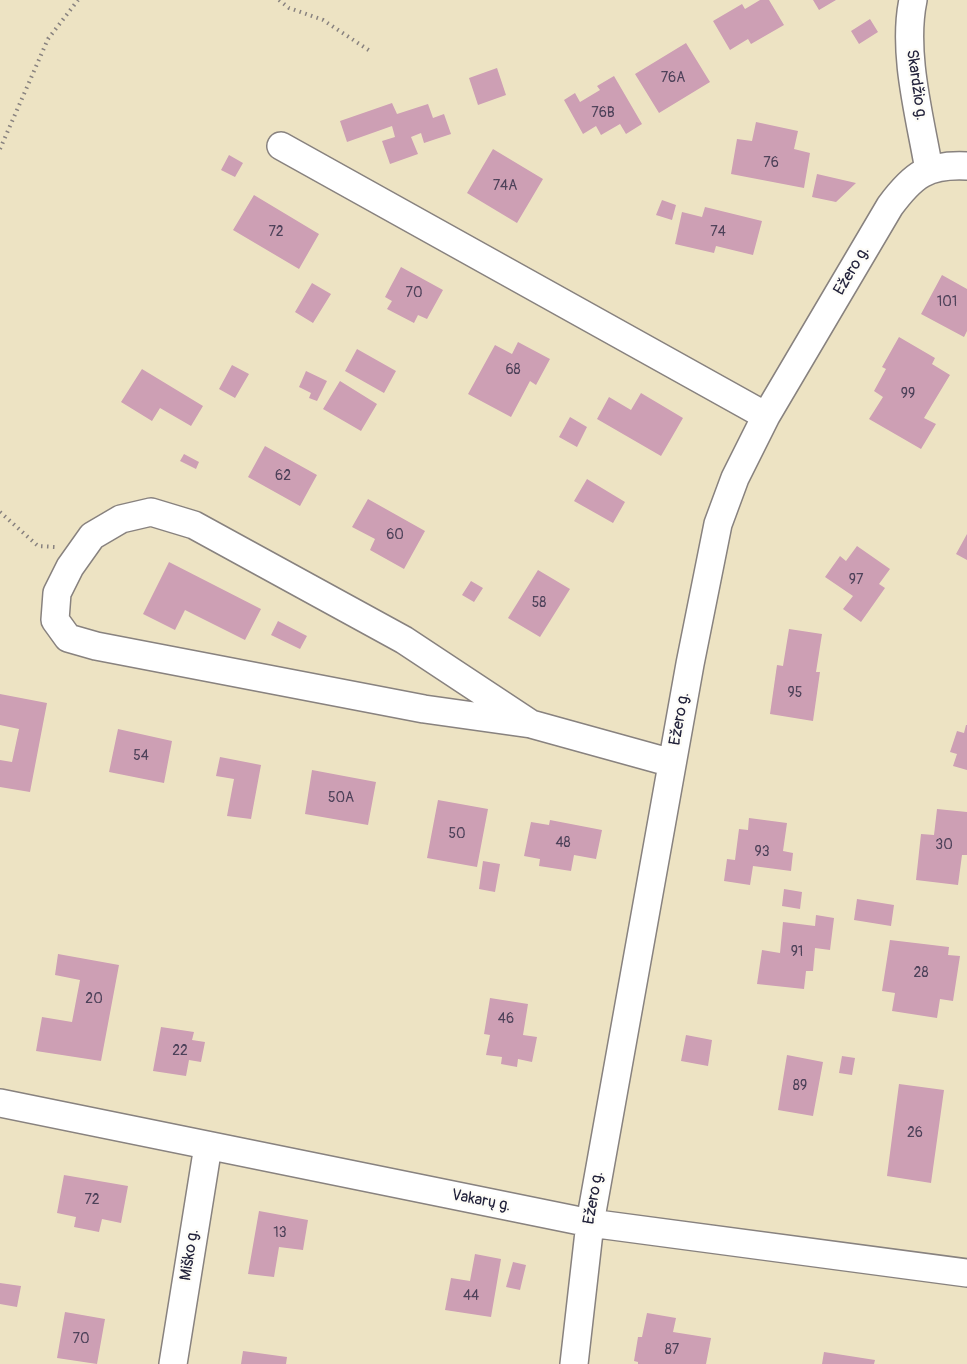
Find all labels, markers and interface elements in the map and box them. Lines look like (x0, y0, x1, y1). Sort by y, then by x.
street label: Skardžio g. (902, 48, 930, 122)
house number: 76A (661, 70, 685, 86)
house number: 76B (591, 105, 615, 121)
house number: 76 (763, 155, 779, 171)
house number: 74A (493, 178, 517, 194)
house number: 72 (268, 224, 284, 240)
house number: 74 (710, 224, 726, 240)
street label: Ežero g. (830, 243, 874, 299)
house number: 70 (406, 285, 422, 301)
house number: 101 (937, 294, 957, 310)
house number: 68 (505, 362, 521, 378)
house number: 99 (901, 386, 915, 402)
house number: 62 (275, 468, 291, 484)
house number: 60 (386, 527, 404, 543)
house number: 97 (849, 572, 863, 588)
house number: 58 (532, 595, 546, 611)
house number: 95 (788, 685, 802, 701)
street label: Ežero g. (666, 691, 694, 747)
house number: 54 (133, 748, 149, 764)
house number: 50A (328, 790, 354, 806)
house number: 50 (448, 826, 466, 842)
house number: 48 (555, 835, 571, 851)
house number: 30 (935, 837, 953, 853)
house number: 93 (754, 844, 770, 860)
house number: 91 (791, 944, 803, 960)
house number: 28 (914, 965, 928, 981)
house number: 20 (85, 991, 103, 1007)
house number: 46 (498, 1011, 514, 1027)
house number: 22 (172, 1043, 188, 1059)
house number: 89 (793, 1078, 807, 1094)
house number: 26 (907, 1125, 923, 1141)
street label: Ežero g. (580, 1170, 608, 1226)
street label: Vakarų g. (450, 1186, 512, 1216)
house number: 72 (84, 1192, 100, 1208)
house number: 13 (273, 1225, 287, 1241)
street label: Miško g. (176, 1228, 204, 1282)
house number: 44 (463, 1288, 479, 1304)
house number: 70 (73, 1331, 89, 1347)
house number: 87 (665, 1342, 679, 1358)

